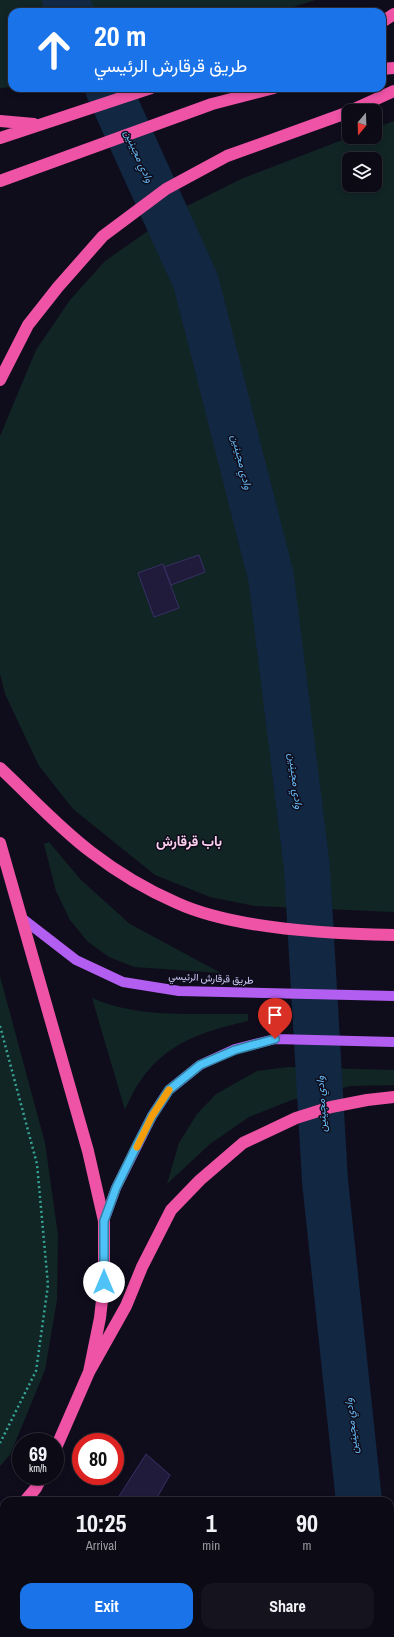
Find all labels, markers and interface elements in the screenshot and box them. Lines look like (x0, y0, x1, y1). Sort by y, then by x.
text: 20 m (94, 17, 146, 55)
icon: ahead (28, 24, 80, 76)
text: طريق قرقارش الرئيسي (94, 53, 247, 78)
north arrow (342, 104, 382, 144)
map controls (342, 104, 382, 192)
water label: وادي مجينين (119, 127, 157, 185)
button: layers (342, 152, 382, 192)
water label: وادي مجينين (226, 433, 256, 492)
water label: وادي مجينين (284, 752, 306, 810)
district label: باب قرقارش (156, 832, 222, 850)
street label: طريق قرقارش الرئيسي (168, 969, 254, 989)
pin (258, 998, 292, 1039)
icon: arrive (264, 1004, 286, 1026)
water label: وادي مجينين (313, 1075, 331, 1132)
position arrow (83, 1261, 125, 1303)
water label: وادي مجينين (341, 1397, 363, 1455)
speed limit sign: 80 (72, 1433, 124, 1485)
text: 69 (29, 1440, 47, 1467)
text: km/h (29, 1462, 47, 1475)
text: 10:25 (76, 1507, 126, 1539)
text: 1 (206, 1507, 217, 1539)
text: 90 (296, 1507, 318, 1539)
text: Arrival (86, 1537, 117, 1554)
text: min (202, 1537, 220, 1554)
text: m (303, 1537, 312, 1554)
button: Exit (20, 1583, 193, 1629)
button: Share (201, 1583, 374, 1629)

